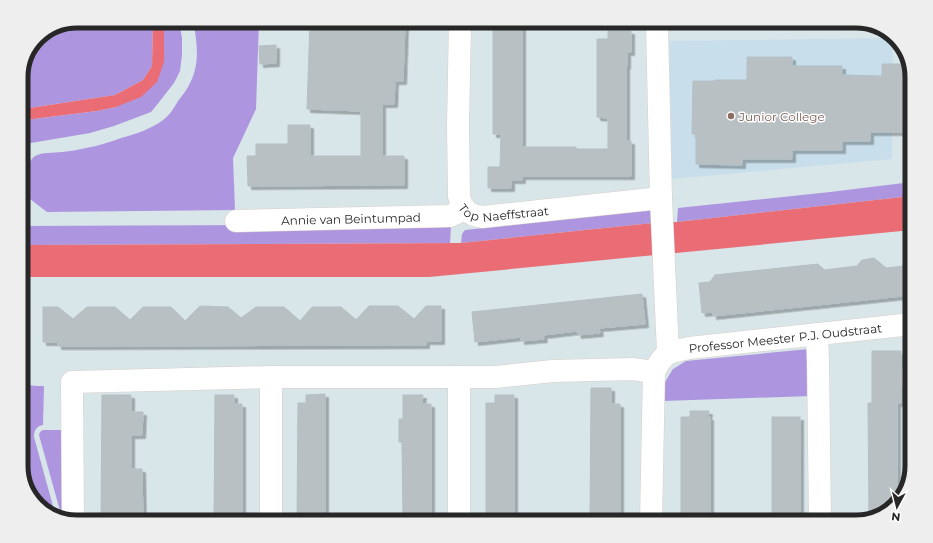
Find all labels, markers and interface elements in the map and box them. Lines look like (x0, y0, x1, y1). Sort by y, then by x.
place label: Junior College (738, 109, 825, 124)
marker: Junior College (726, 111, 736, 121)
street label: Top Naeffstraat (456, 201, 550, 224)
street label: Annie van Beintumpad (281, 209, 421, 227)
street label: Professor Meester P.J. Oudstraat (688, 320, 883, 355)
north arrow (877, 487, 917, 527)
text: N (891, 509, 901, 524)

